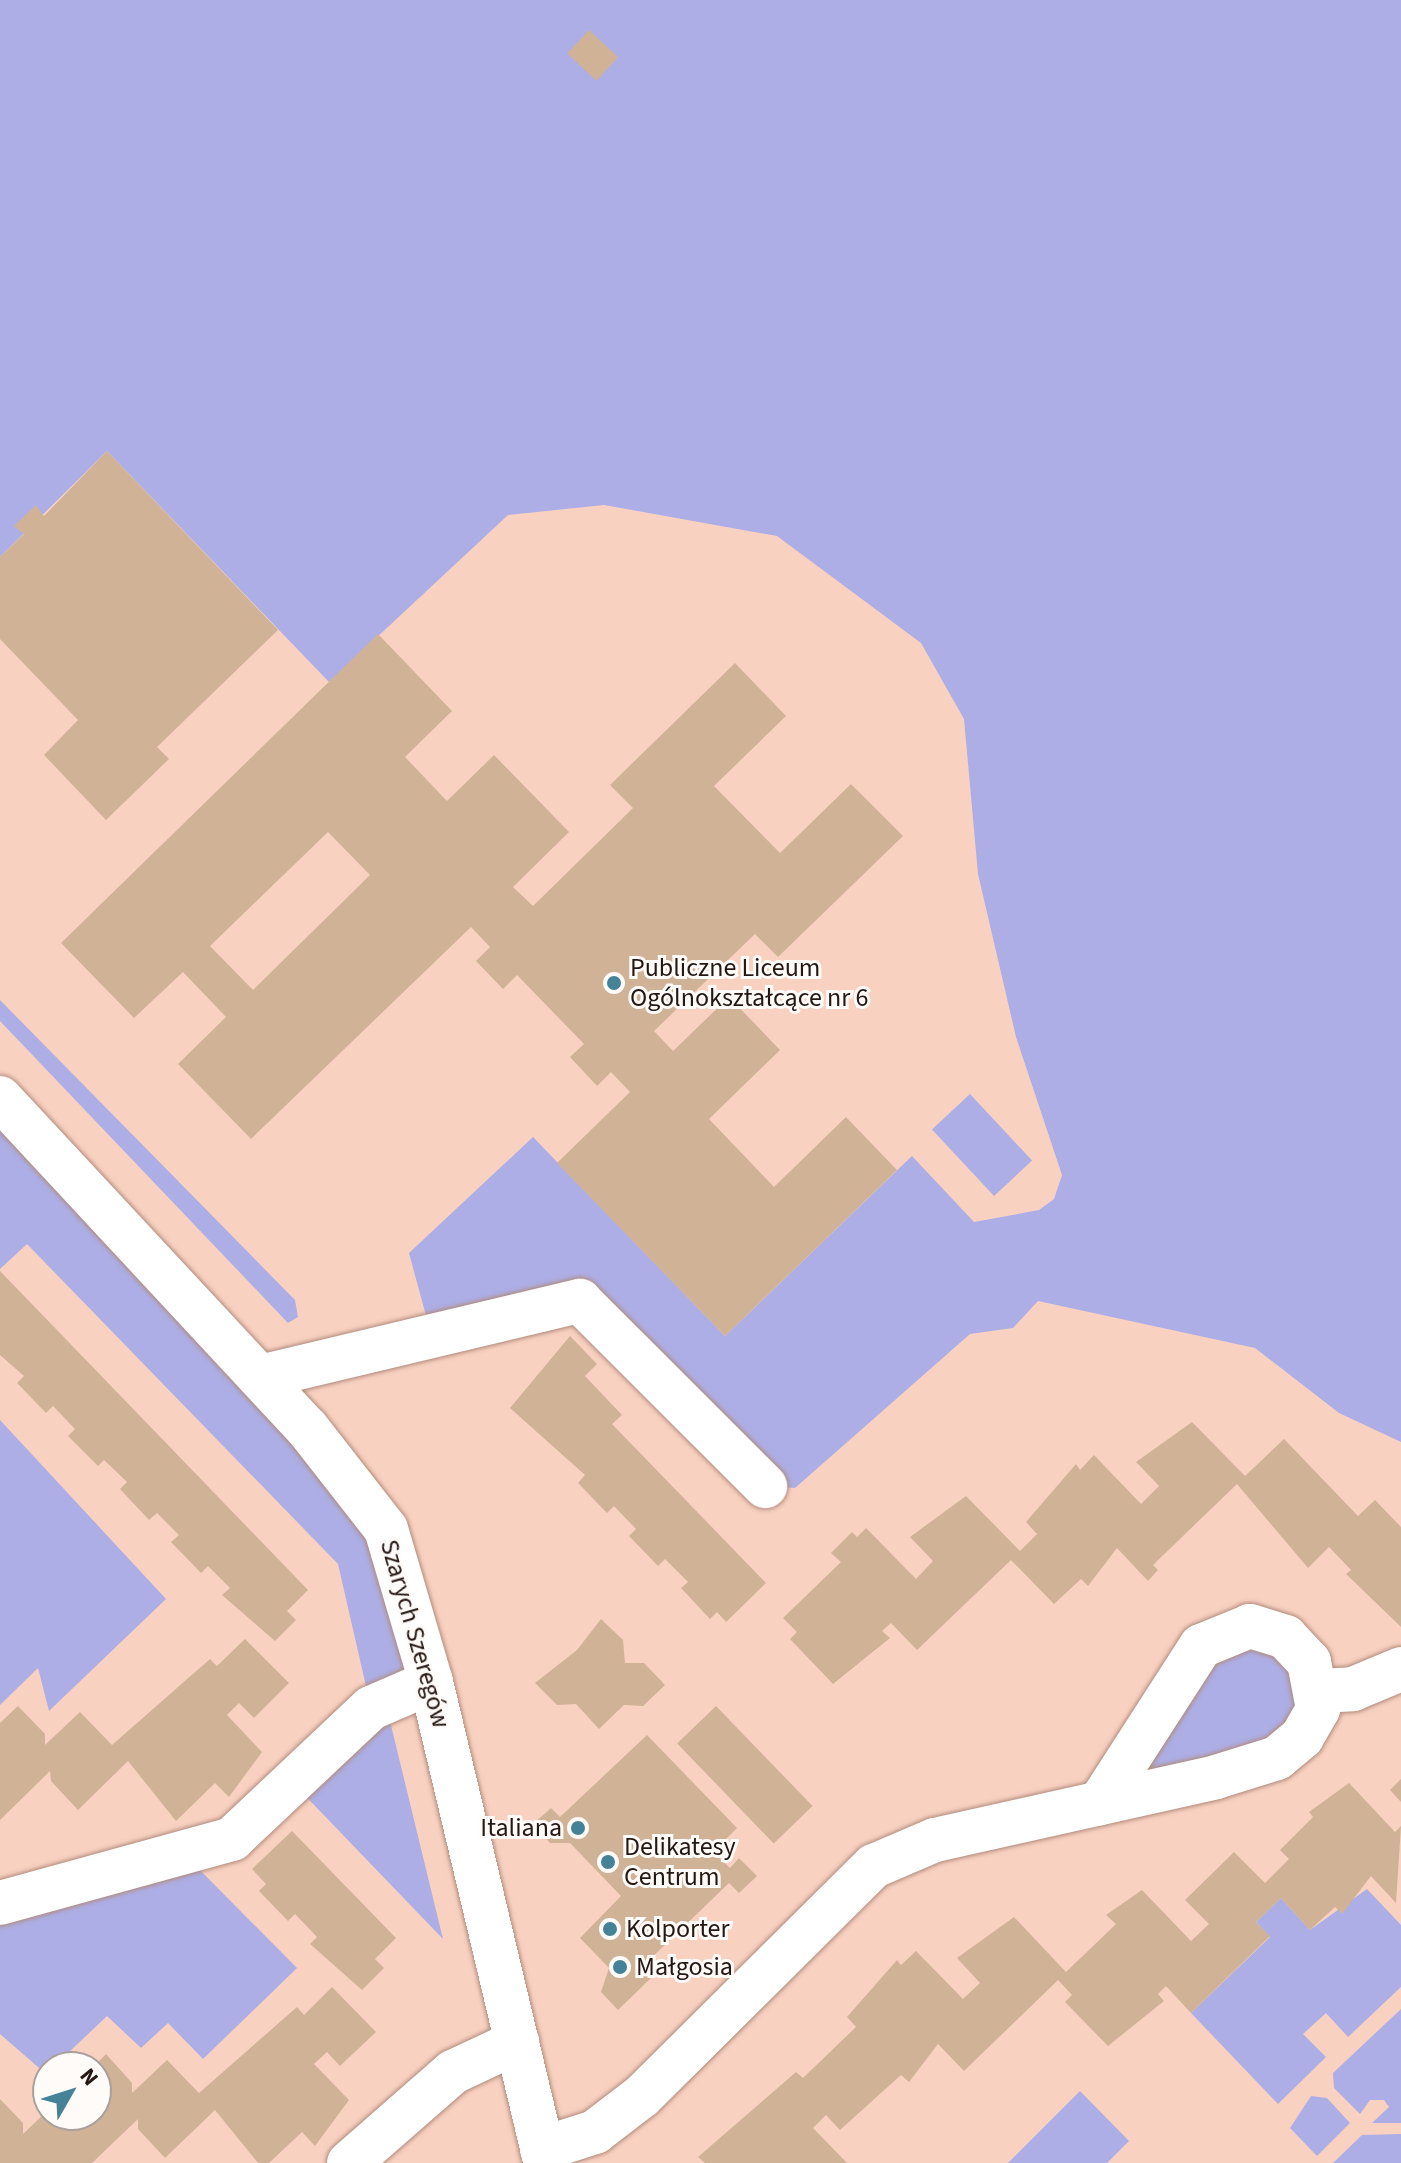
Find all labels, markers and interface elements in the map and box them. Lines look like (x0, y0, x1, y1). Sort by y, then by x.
place label: Publiczne Liceum Ogólnokształcące nr 6 (630, 952, 868, 1014)
marker: Publiczne Liceum Ogólnokształcące nr 6 (605, 974, 623, 992)
street label: Szarych Szeregów (373, 1536, 457, 1732)
place label: Italiana (480, 1812, 562, 1844)
marker: Italiana (569, 1819, 587, 1837)
place label: Delikatesy Centrum (624, 1831, 736, 1892)
marker: Delikatesy Centrum (599, 1853, 617, 1871)
place label: Kolporter (626, 1913, 729, 1945)
marker: Kolporter (601, 1920, 619, 1938)
place label: Małgosia (636, 1951, 733, 1983)
marker: Małgosia (611, 1958, 629, 1976)
north arrow (32, 2051, 112, 2131)
text: N (72, 2061, 106, 2093)

